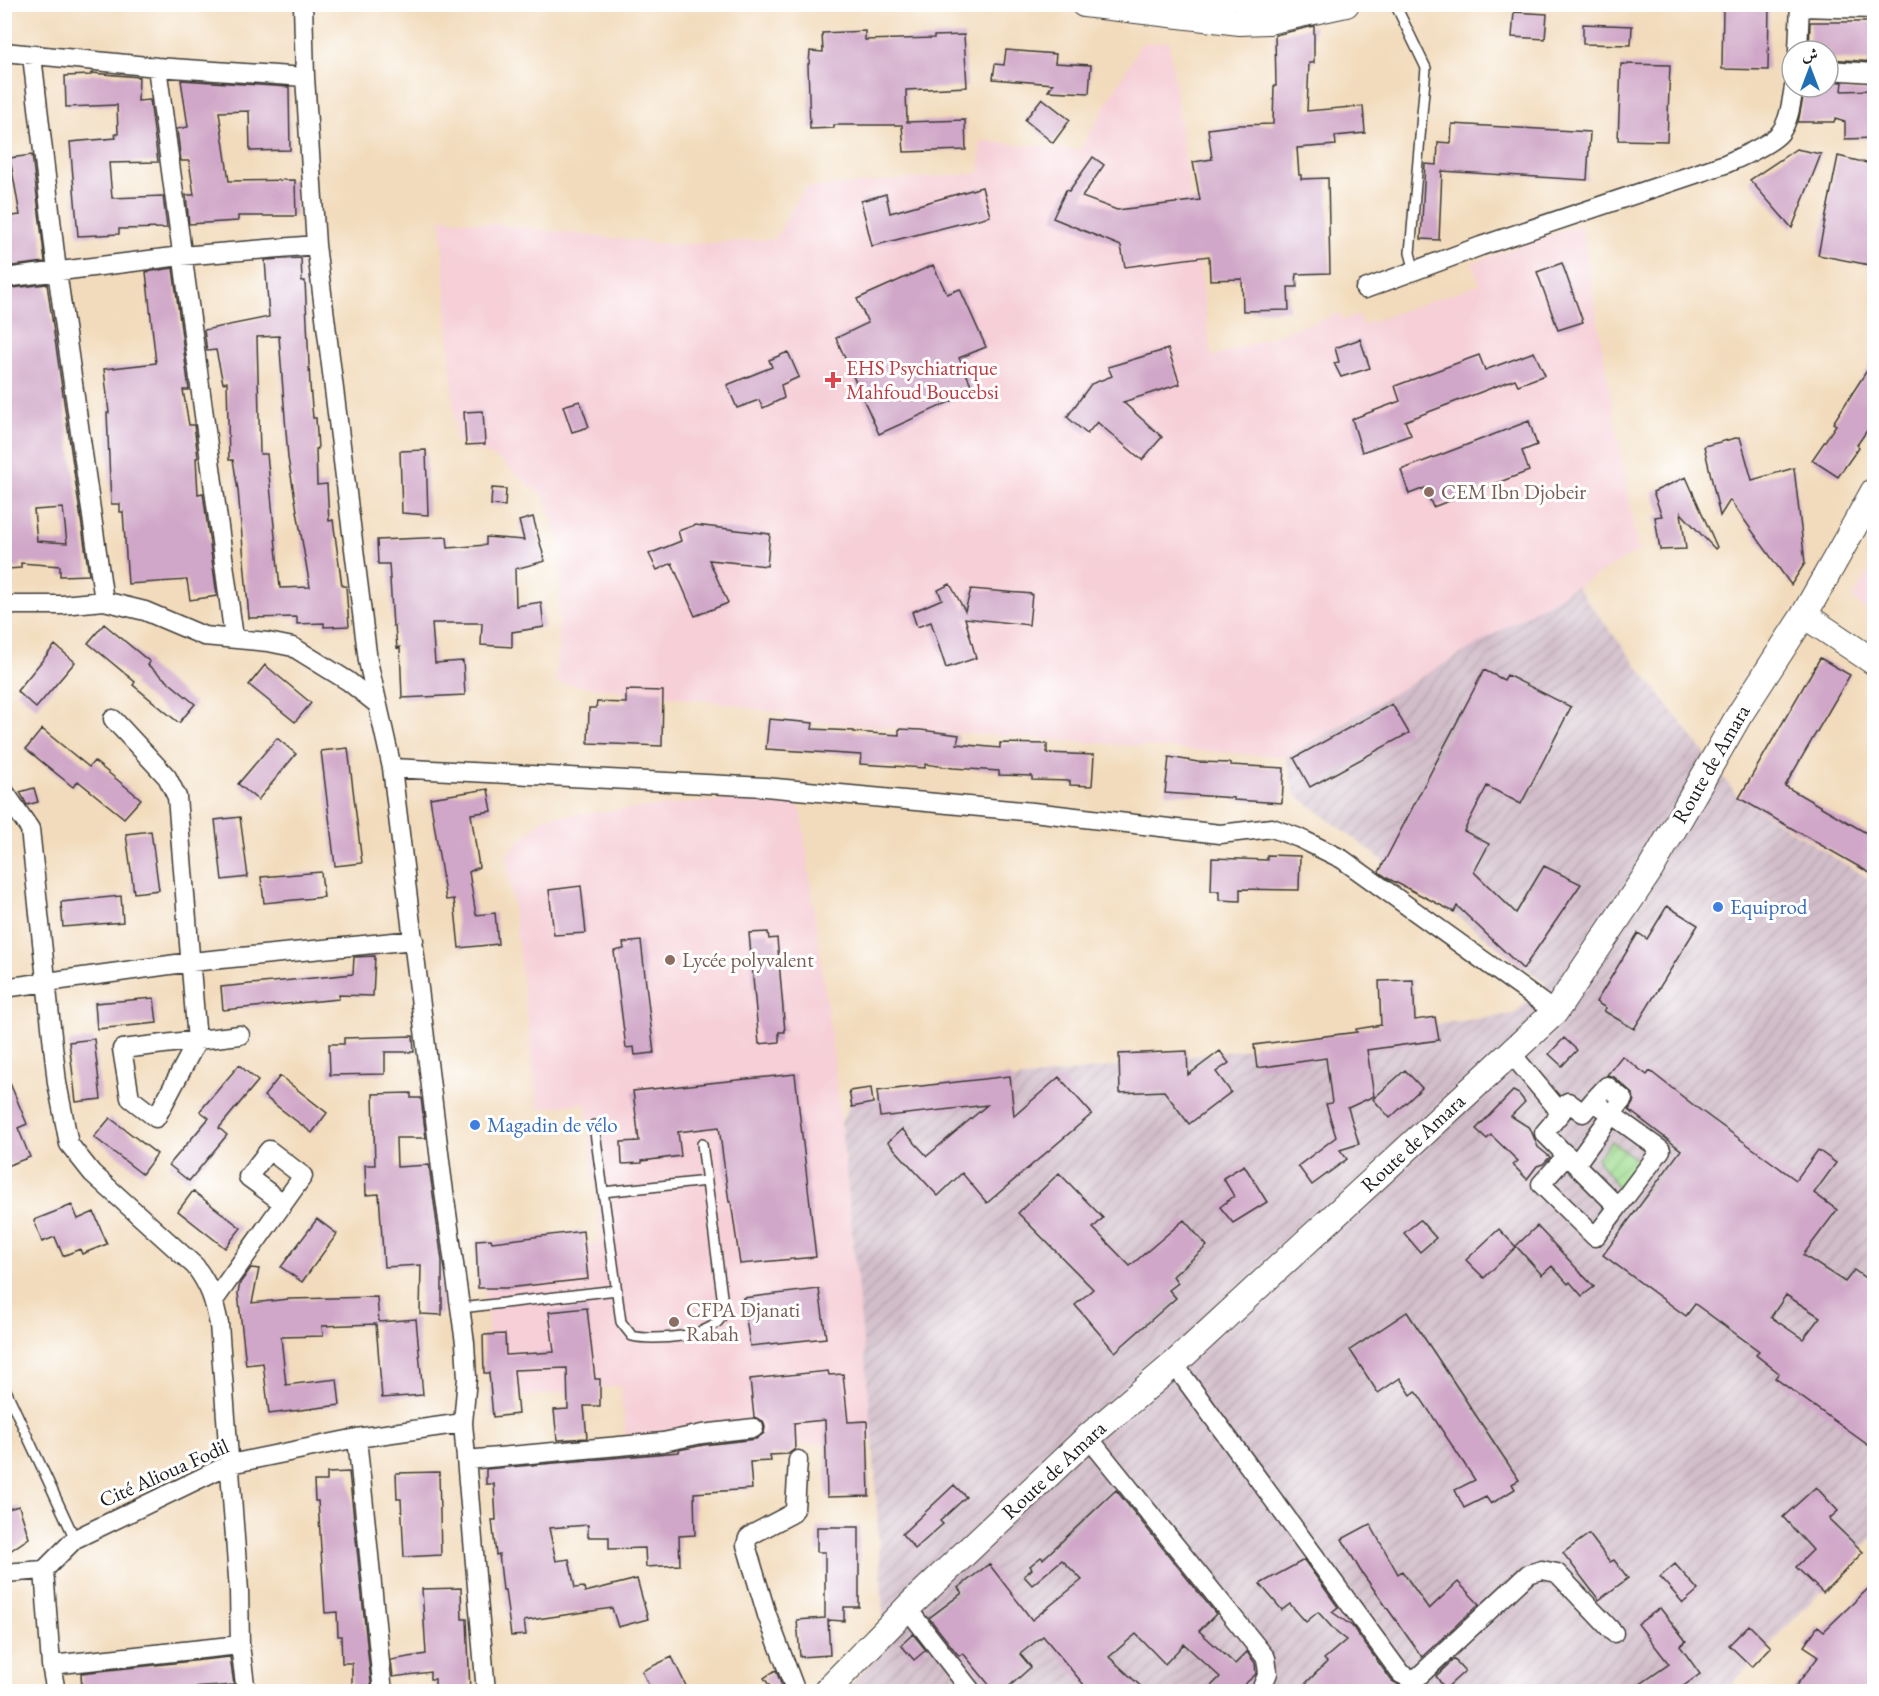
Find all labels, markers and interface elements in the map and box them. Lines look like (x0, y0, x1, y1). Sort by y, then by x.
north arrow (1780, 39, 1840, 99)
text: ش (1802, 44, 1818, 65)
place label: EHS Psychiatrique Mahfoud Boucebsi (846, 354, 999, 405)
marker: EHS Psychiatrique Mahfoud Boucebsi (824, 371, 842, 389)
place label: CEM Ibn Djobeir (1441, 478, 1586, 505)
marker: CEM Ibn Djobeir (1422, 485, 1436, 499)
street label: Route de Amara (1666, 699, 1756, 828)
place label: Equiprod (1730, 893, 1808, 920)
marker: Equiprod (1711, 900, 1725, 914)
place label: Lycée polyvalent (682, 946, 814, 973)
marker: Lycée polyvalent (663, 953, 677, 967)
street label: Route de Amara (1355, 1087, 1471, 1198)
place label: Magadin de vélo (487, 1111, 618, 1138)
marker: Magadin de vélo (468, 1118, 482, 1132)
place label: CFPA Djanati Rabah (686, 1296, 800, 1347)
marker: CFPA Djanati Rabah (667, 1315, 681, 1329)
street label: Route de Amara (996, 1414, 1112, 1525)
street label: Cité Alioua Fodil (95, 1432, 233, 1513)

